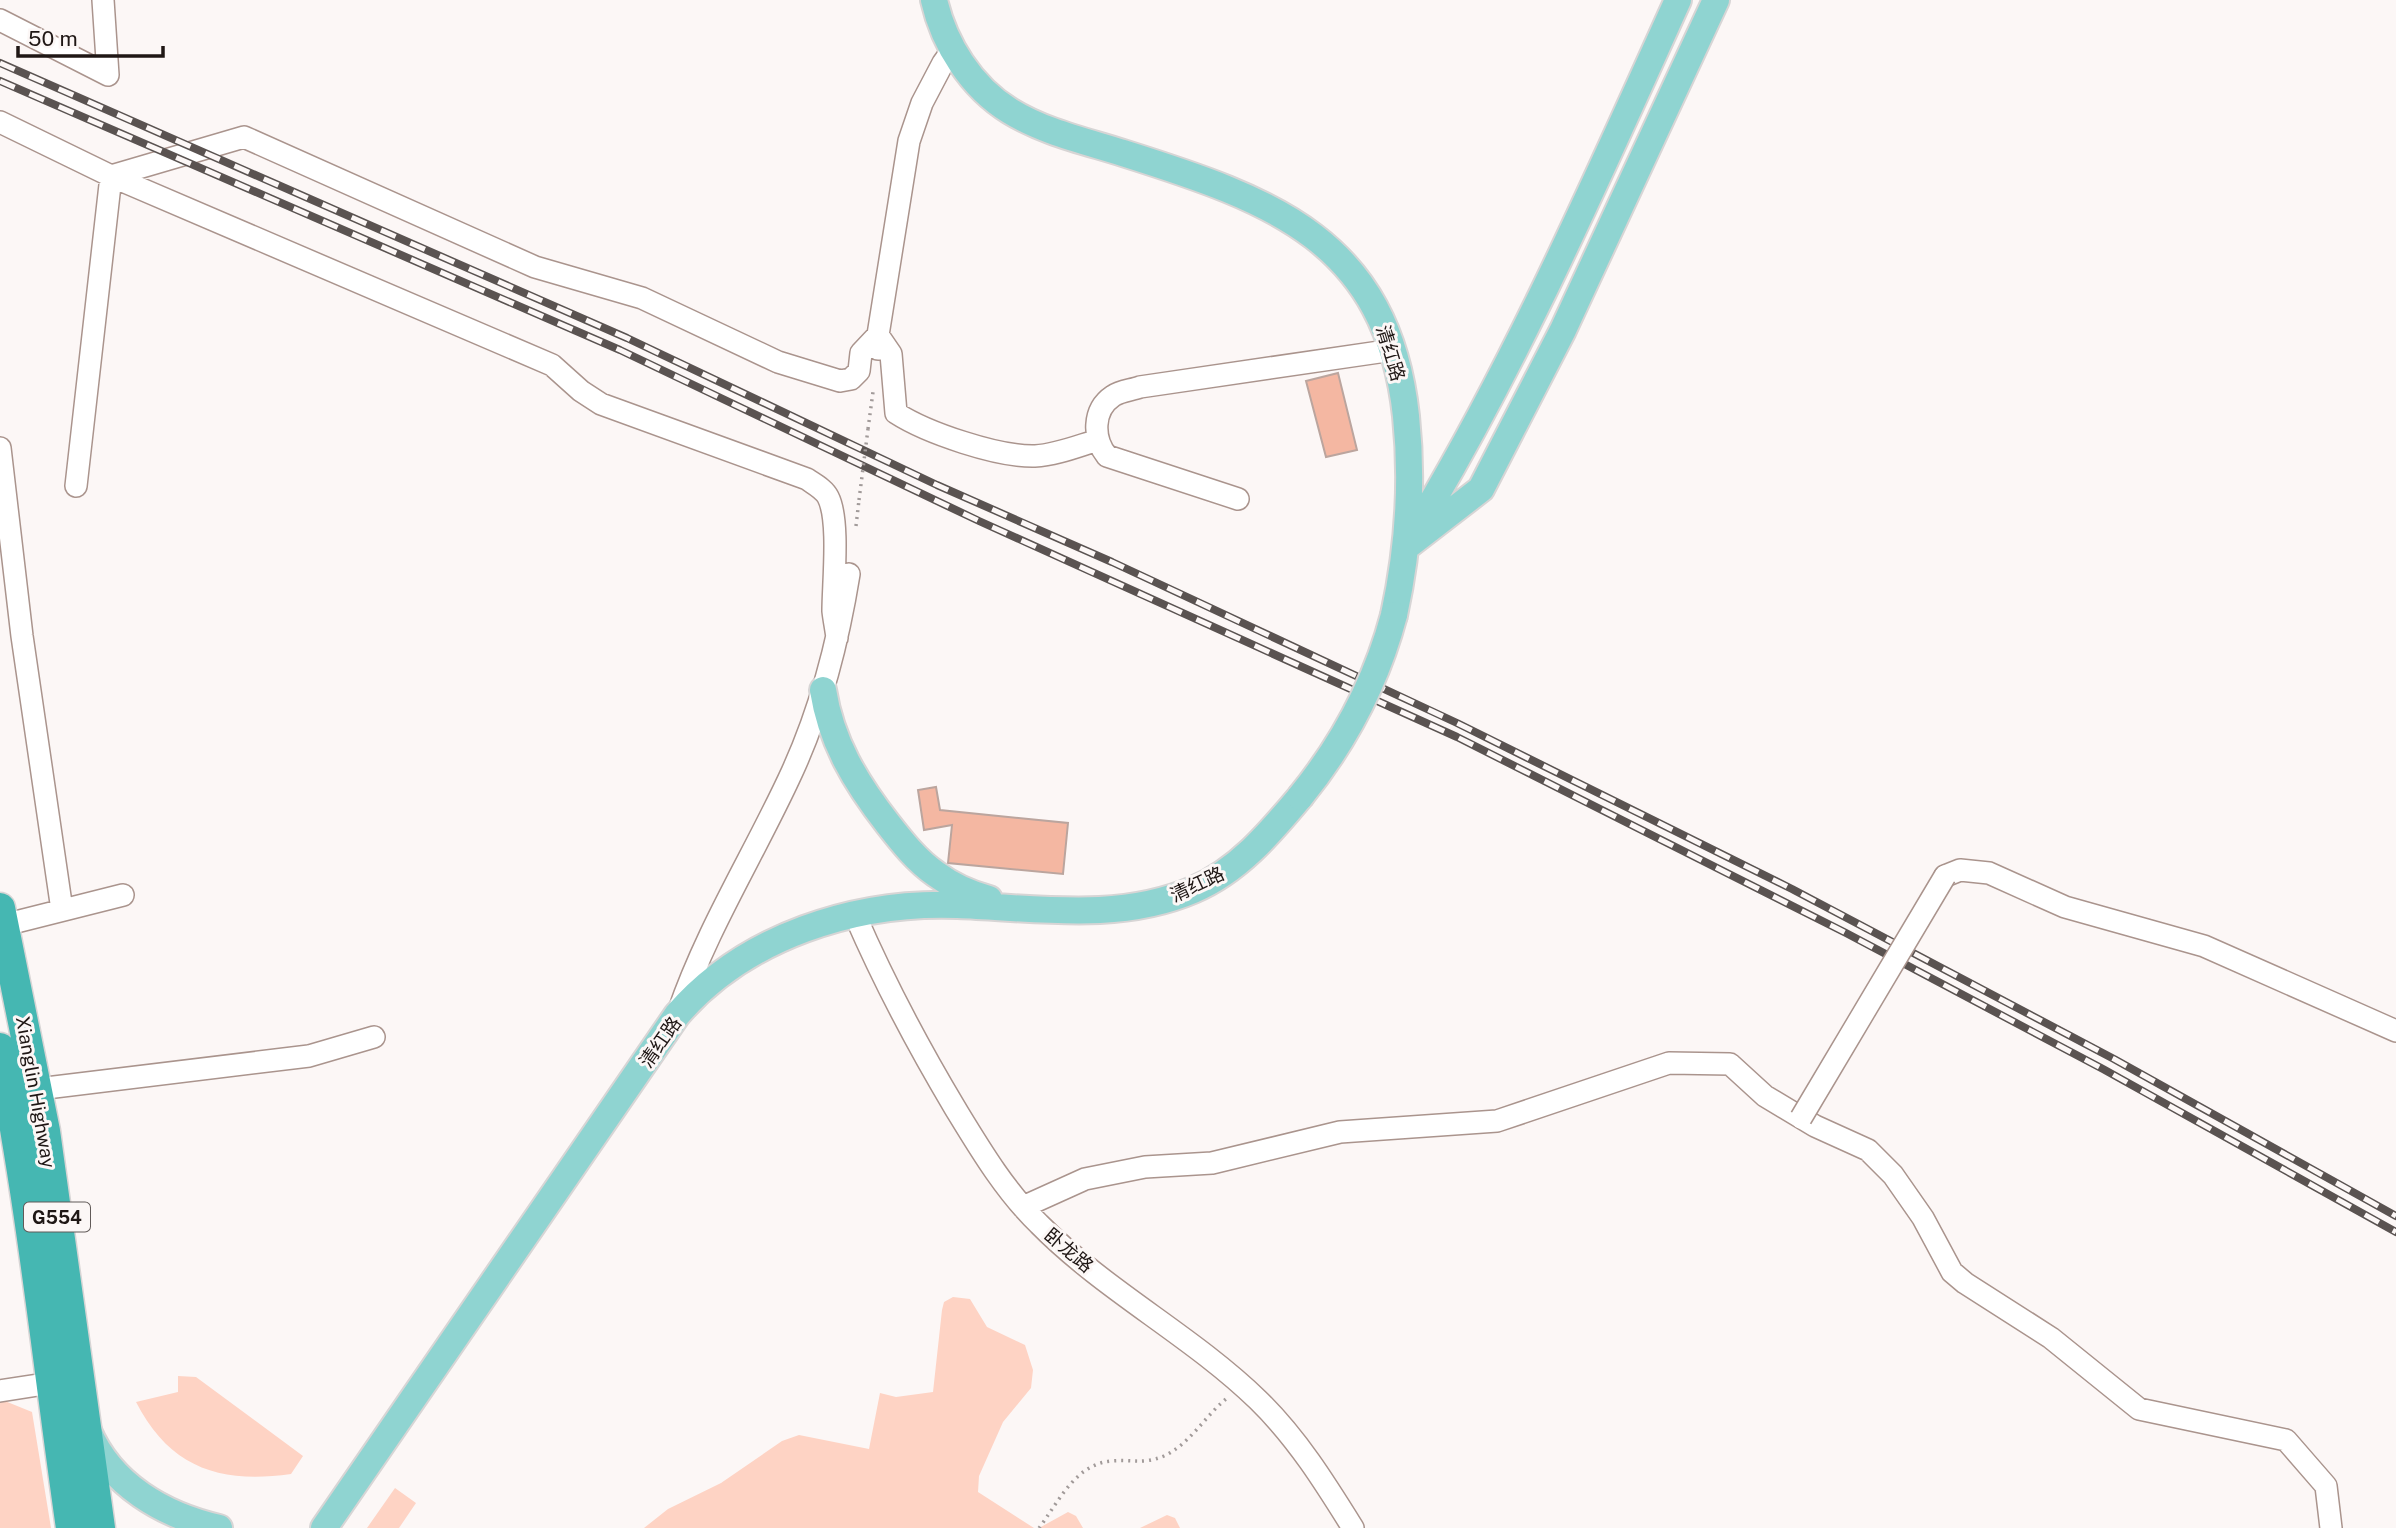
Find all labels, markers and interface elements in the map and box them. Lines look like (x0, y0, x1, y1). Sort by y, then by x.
scale bar (18, 14, 163, 58)
text: 50 m (28, 26, 78, 51)
street label: 清红路 (1372, 323, 1410, 383)
street label: 清红路 (1167, 862, 1227, 906)
street label: 清红路 (635, 1012, 685, 1072)
street label: Xianglin Highway (12, 1014, 60, 1170)
road number: G554 (24, 1202, 90, 1232)
street label: 卧龙路 (1040, 1223, 1098, 1277)

